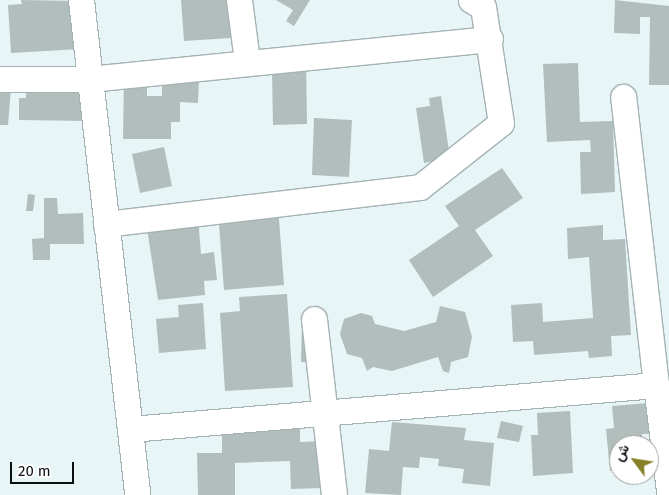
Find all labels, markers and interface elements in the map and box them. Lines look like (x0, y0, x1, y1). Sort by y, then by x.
north arrow (609, 435, 659, 485)
text: ش (610, 441, 633, 464)
scale bar (12, 452, 76, 484)
text: 20 m (18, 462, 51, 480)

